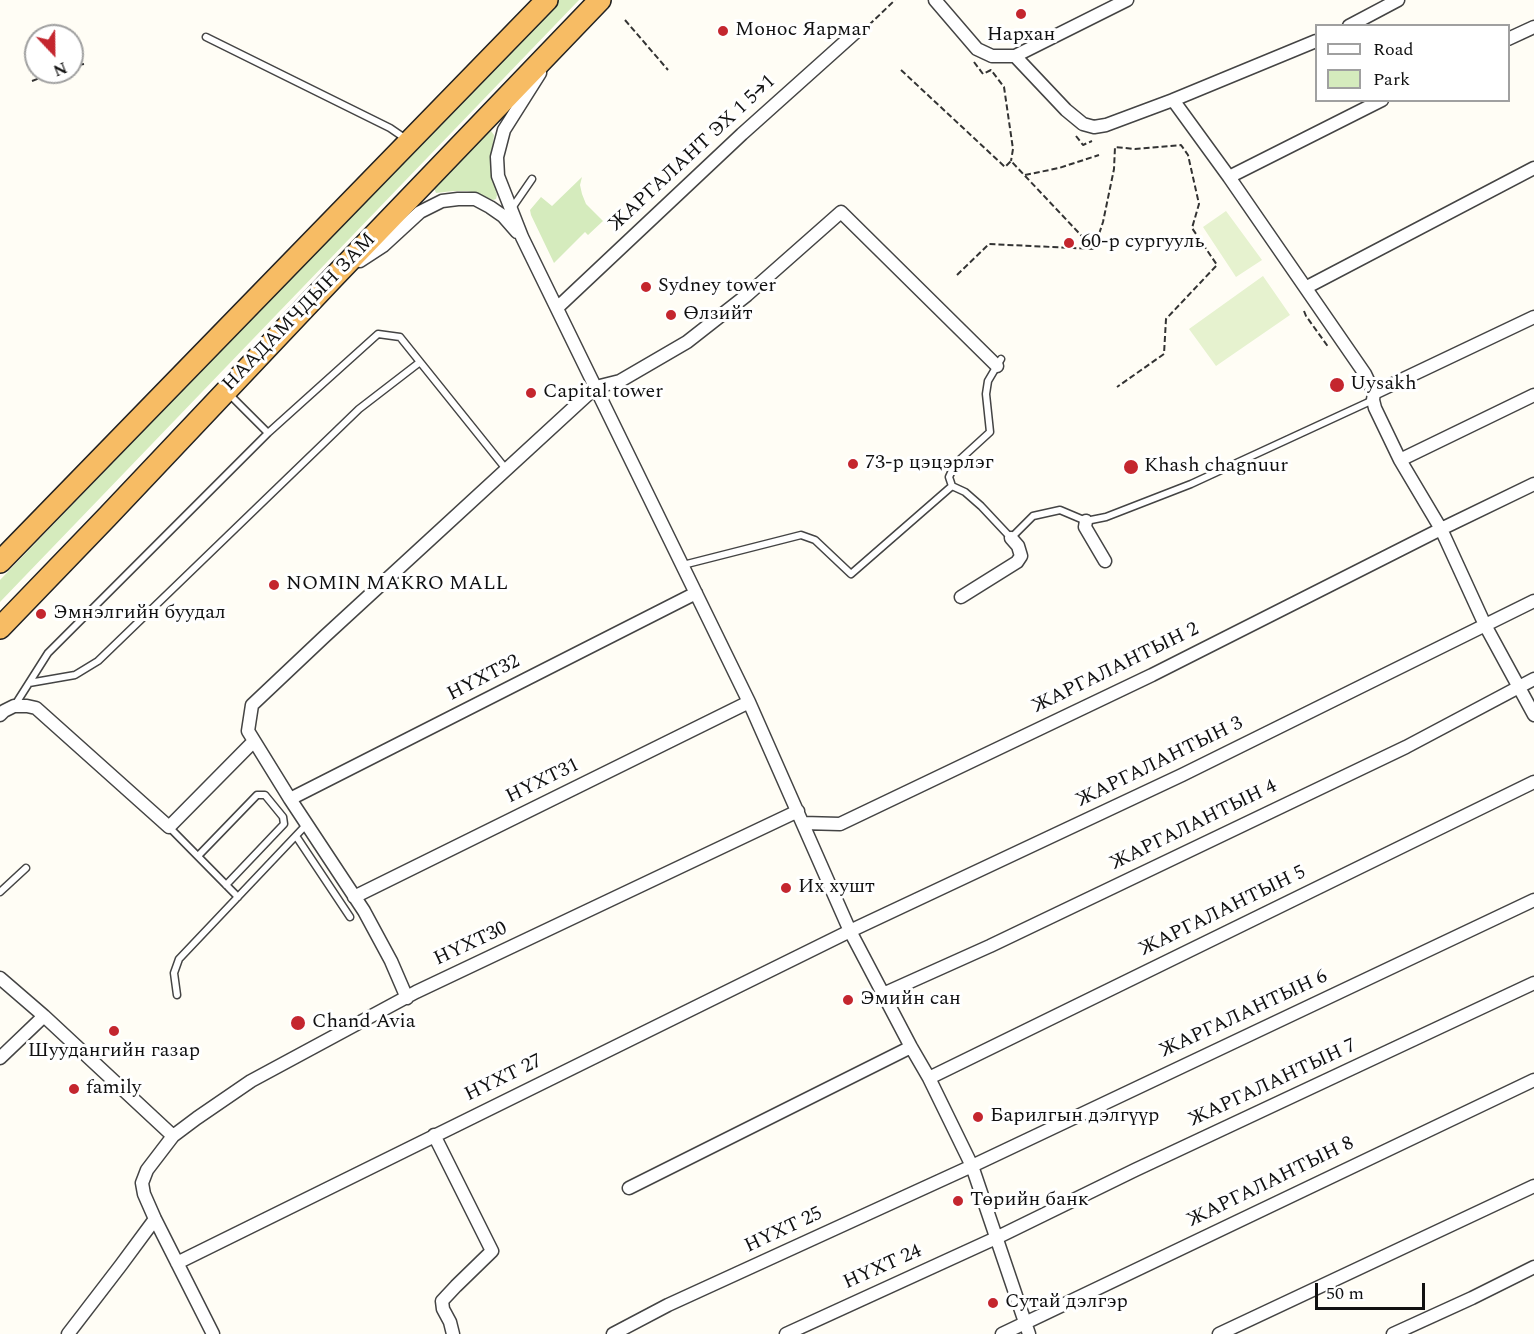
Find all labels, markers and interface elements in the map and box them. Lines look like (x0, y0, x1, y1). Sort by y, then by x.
marker: Нархан (1014, 7, 1028, 21)
place label: Монос Яармаг (735, 19, 870, 43)
north arrow (24, 24, 84, 84)
marker: Монос Яармаг (716, 24, 730, 38)
place label: Нархан (987, 24, 1055, 48)
legend (1315, 24, 1510, 102)
text: Road (1373, 36, 1414, 63)
text: N (49, 55, 71, 82)
text: Park (1373, 66, 1410, 93)
street label: ЖАРГАЛАНТ ЭХ 1 5→1 (605, 71, 781, 237)
street label: НААДАМЧДЫН ЗАМ (218, 229, 382, 397)
place label: 60-р сургууль (1081, 231, 1204, 255)
marker: 60-р сургууль (1062, 236, 1076, 250)
place label: Sydney tower (658, 275, 776, 299)
marker: Sydney tower (639, 280, 653, 294)
place label: Өлзийт (683, 303, 752, 327)
marker: Өлзийт (664, 308, 678, 322)
place label: Uysakh (1350, 373, 1417, 397)
marker: Uysakh (1328, 376, 1346, 394)
place label: Capital tower (543, 381, 663, 405)
marker: Capital tower (524, 386, 538, 400)
place label: 73-р цэцэрлэг (865, 452, 994, 476)
place label: Khash chagnuur (1144, 455, 1288, 479)
marker: 73-р цэцэрлэг (846, 457, 860, 471)
marker: Khash chagnuur (1122, 458, 1140, 476)
place label: NOMIN MAKRO MALL (286, 573, 508, 597)
marker: NOMIN MAKRO MALL (267, 578, 281, 592)
place label: Эмнэлгийн буудал (53, 602, 226, 626)
marker: Эмнэлгийн буудал (34, 607, 48, 621)
street label: ЖАРГАЛАНТЫН 2 (1029, 618, 1203, 720)
street label: НҮХТ32 (444, 651, 524, 707)
street label: ЖАРГАЛАНТЫН 3 (1073, 712, 1247, 814)
street label: НҮХТ31 (503, 754, 583, 810)
street label: ЖАРГАЛАНТЫН 4 (1107, 775, 1281, 877)
street label: ЖАРГАЛАНТЫН 5 (1136, 861, 1310, 963)
place label: Их хушт (798, 876, 875, 900)
marker: Их хушт (779, 881, 793, 895)
street label: НҮХТ30 (430, 918, 512, 972)
street label: ЖАРГАЛАНТЫН 6 (1156, 966, 1332, 1064)
place label: Эмийн сан (860, 988, 961, 1012)
marker: Эмийн сан (841, 993, 855, 1007)
place label: Chand Avia (312, 1011, 415, 1035)
marker: Chand Avia (289, 1014, 307, 1032)
marker: Шуудангийн газар (107, 1024, 121, 1038)
street label: ЖАРГАЛАНТЫН 7 (1185, 1035, 1361, 1133)
place label: Шуудангийн газар (28, 1040, 200, 1064)
street label: НҮХТ 27 (461, 1050, 547, 1108)
place label: family (86, 1077, 141, 1101)
marker: family (67, 1082, 81, 1096)
place label: Барилгын дэлгүүр (990, 1105, 1159, 1129)
marker: Барилгын дэлгүүр (971, 1110, 985, 1124)
street label: ЖАРГАЛАНТЫН 8 (1184, 1132, 1358, 1234)
place label: Төрийн банк (970, 1189, 1089, 1213)
marker: Төрийн банк (951, 1194, 965, 1208)
street label: НҮХТ 25 (741, 1203, 827, 1259)
street label: НҮХТ 24 (840, 1240, 926, 1296)
scale bar (1318, 1271, 1428, 1309)
text: 50 m (1326, 1280, 1364, 1307)
place label: Сутай дэлгэр (1005, 1291, 1128, 1315)
marker: Сутай дэлгэр (986, 1296, 1000, 1310)

